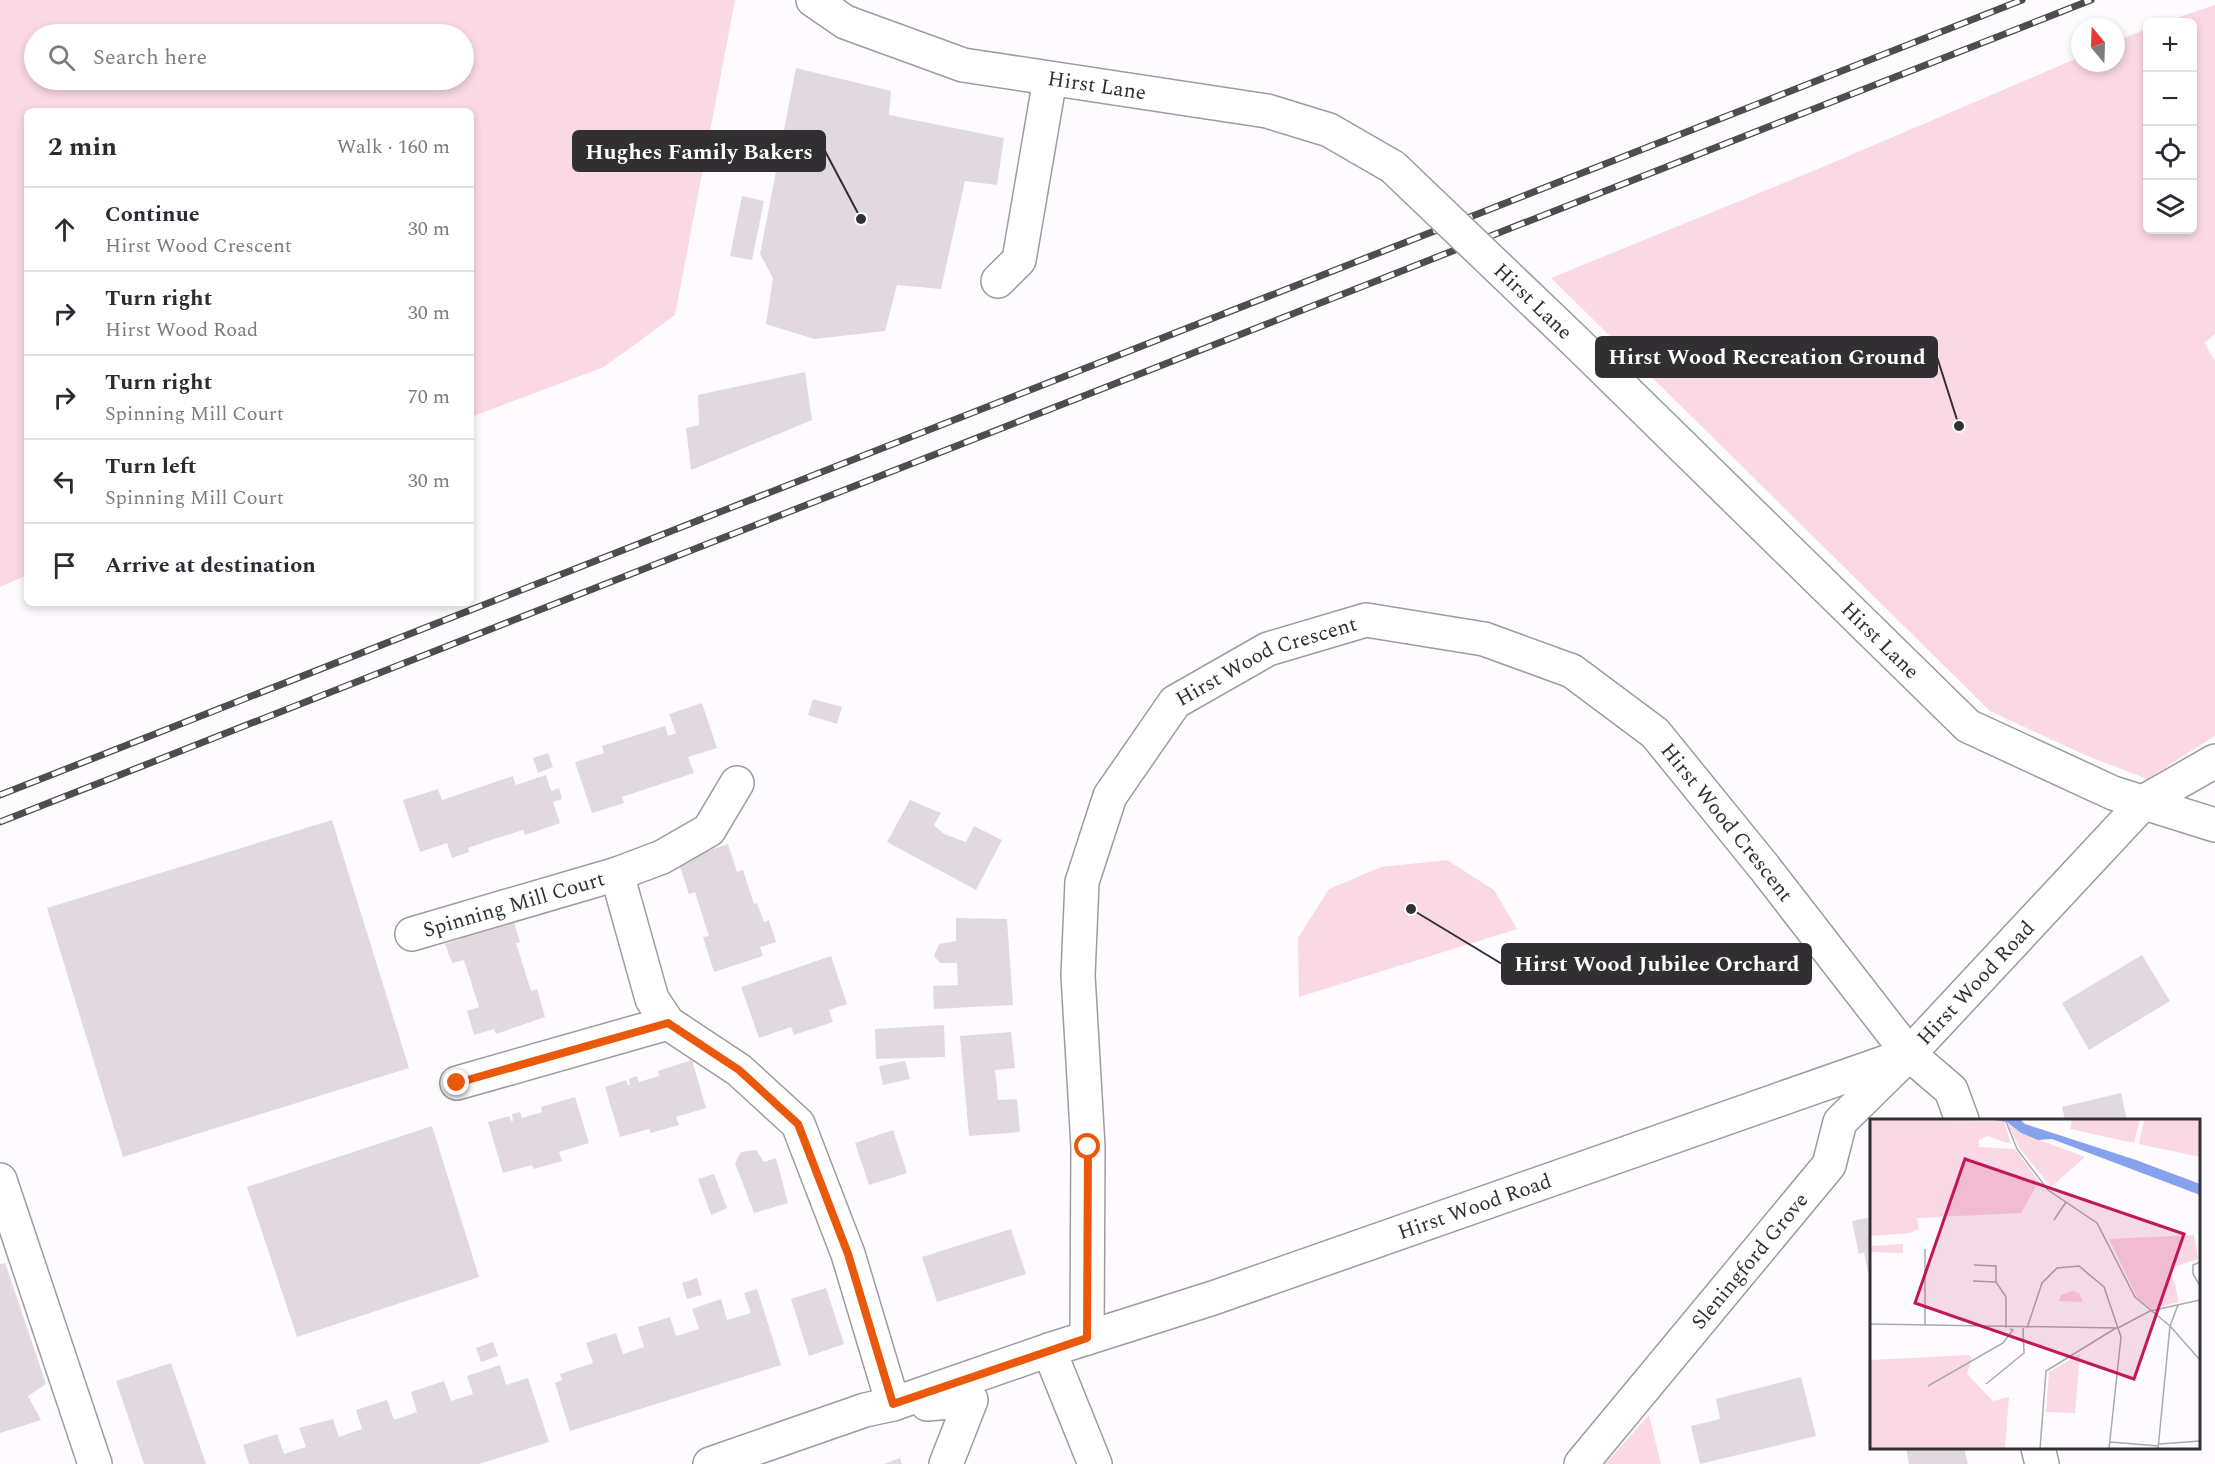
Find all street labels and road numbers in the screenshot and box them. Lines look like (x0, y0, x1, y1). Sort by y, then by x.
street label: Hirst Lane (1045, 63, 1148, 110)
street label: Hirst Lane (1486, 256, 1580, 348)
street label: Hirst Lane (1833, 595, 1926, 687)
street label: Hirst Wood Crescent (1170, 609, 1361, 715)
street label: Hirst Wood Crescent (1652, 737, 1801, 909)
street label: Spinning Mill Court (419, 863, 609, 947)
street label: Hirst Wood Road (1910, 914, 2043, 1053)
street label: Hirst Wood Road (1394, 1166, 1556, 1249)
street label: Sleningford Grove (1684, 1186, 1817, 1337)

